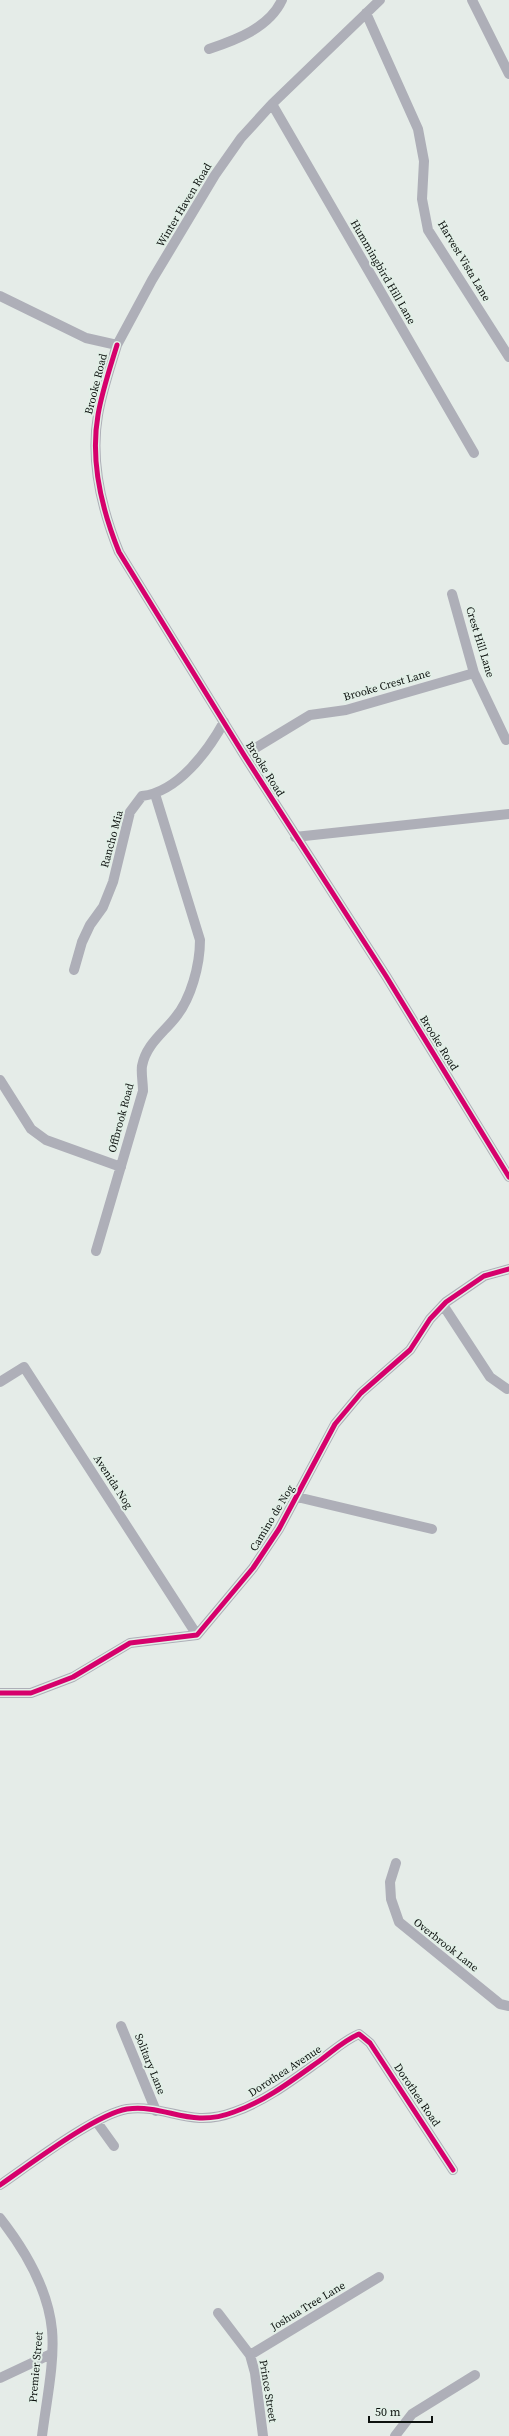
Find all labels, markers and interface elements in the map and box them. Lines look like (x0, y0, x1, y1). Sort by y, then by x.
street label: Winter Haven Road (153, 160, 215, 250)
street label: Hummingbird Hill Lane (347, 217, 419, 327)
street label: Harvest Vista Lane (434, 218, 494, 304)
street label: Brooke Road (81, 351, 111, 416)
street label: Crest Hill Lane (462, 605, 498, 680)
street label: Brooke Crest Lane (342, 665, 433, 705)
street label: Brooke Road (242, 739, 288, 800)
street label: Rancho Mia (97, 808, 127, 869)
street label: Brooke Road (416, 1013, 462, 1074)
street label: Offbrook Road (105, 1081, 138, 1154)
street label: Avenida Nog (90, 1452, 136, 1512)
street label: Camino de Nog (246, 1482, 298, 1554)
street label: Overbrook Lane (410, 1915, 482, 1975)
street label: Solitary Lane (131, 2031, 169, 2097)
street label: Dorothea Avenue (246, 2042, 325, 2100)
street label: Dorothea Road (390, 2061, 444, 2130)
street label: Joshua Tree Lane (267, 2278, 348, 2335)
street label: Premier Street (25, 2331, 47, 2403)
street label: Prince Street (256, 2359, 280, 2424)
scale bar (369, 2398, 432, 2424)
text: 50 m (375, 2404, 401, 2420)

